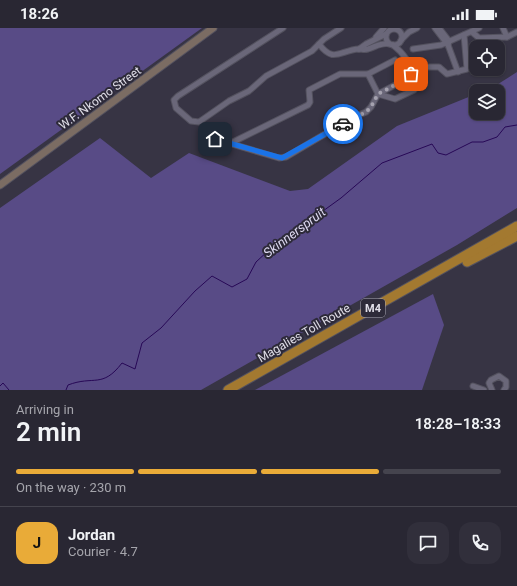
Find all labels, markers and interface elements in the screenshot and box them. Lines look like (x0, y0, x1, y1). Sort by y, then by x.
text: 18:26 (20, 5, 59, 23)
map controls (469, 40, 505, 120)
button: locate (469, 40, 505, 76)
pin (394, 57, 428, 91)
street label: W.F. Nkomo Street (56, 63, 144, 132)
icon: bag (400, 63, 422, 85)
button: layers (469, 84, 505, 120)
courier (323, 104, 363, 144)
icon: car (332, 113, 354, 135)
pin (198, 122, 232, 156)
icon: home (204, 128, 226, 150)
water label: Skinnerspruit (260, 204, 329, 261)
road number: M4 (361, 299, 385, 317)
street label: Magalies Toll Route (255, 301, 353, 365)
text: Arriving in (16, 402, 74, 417)
text: 18:28–18:33 (415, 415, 501, 433)
text: 2 min (16, 417, 81, 447)
text: On the way · 230 m (16, 480, 126, 495)
button: chat (407, 522, 449, 564)
button: phone (459, 522, 501, 564)
text: Jordan (68, 526, 115, 544)
text: J (33, 534, 41, 552)
text: Courier · 4.7 (68, 544, 138, 559)

